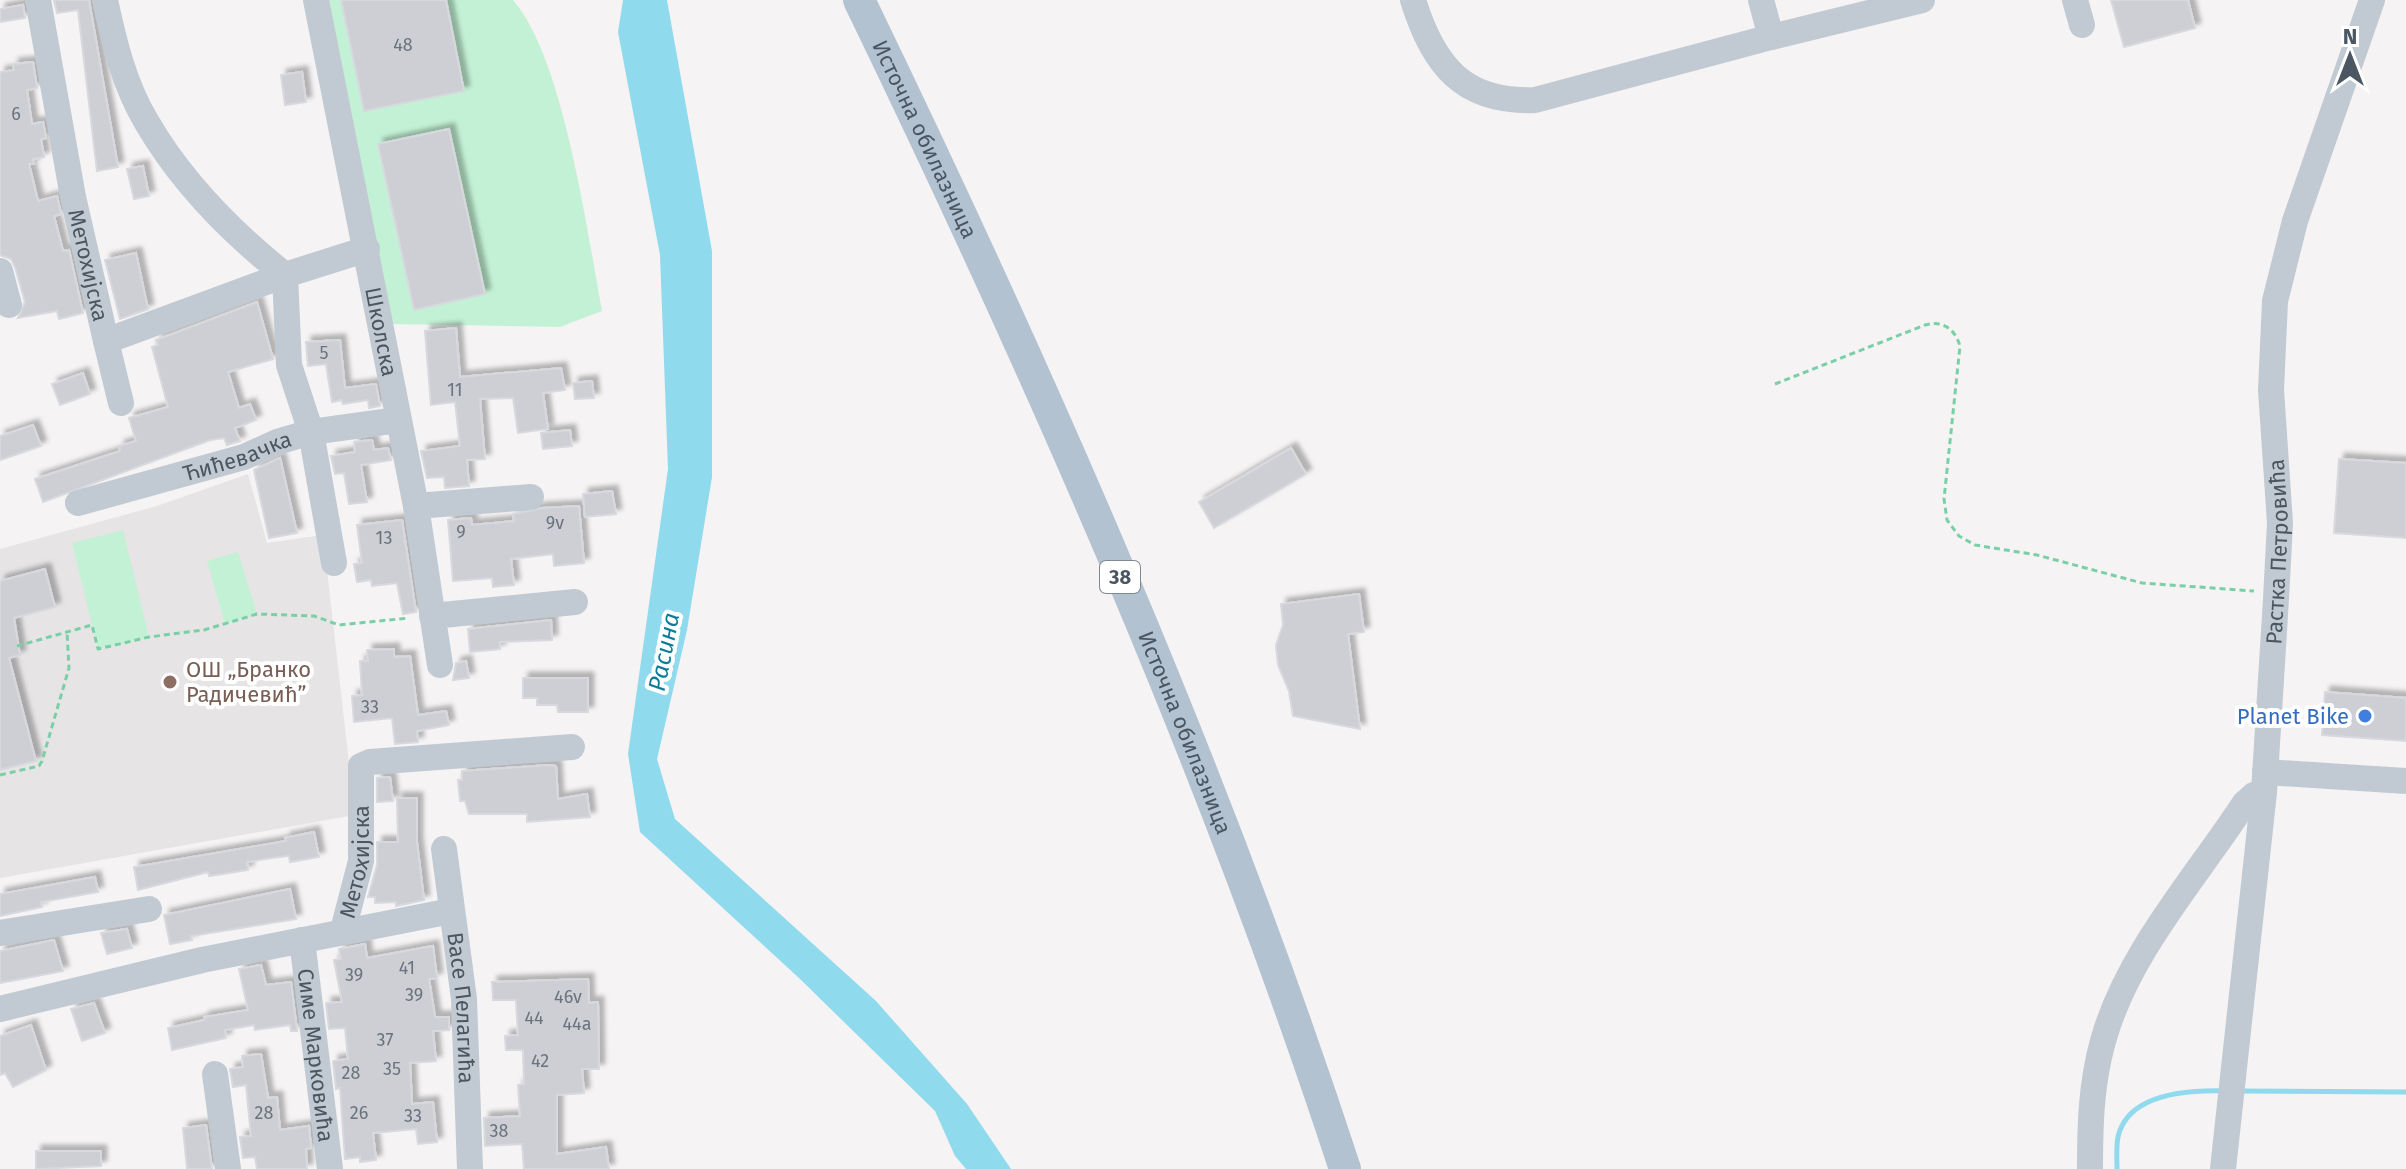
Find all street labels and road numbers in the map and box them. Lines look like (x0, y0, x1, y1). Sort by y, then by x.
street label: Источна обилазница (866, 36, 983, 243)
street label: Метохијска (62, 207, 114, 324)
street label: Школска (359, 285, 403, 379)
street label: Ћићевачка (180, 426, 295, 487)
street label: Растка Петровића (2260, 458, 2294, 645)
road number: 38 (1100, 561, 1140, 593)
street label: Источна обилазница (1132, 627, 1237, 838)
street label: Метохијска (334, 805, 375, 921)
street label: Васе Пелагића (441, 930, 480, 1084)
street label: Симе Марковића (292, 967, 340, 1144)

